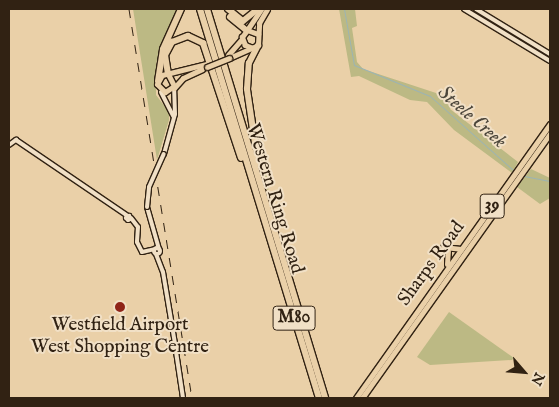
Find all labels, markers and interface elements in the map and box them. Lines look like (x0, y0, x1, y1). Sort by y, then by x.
water label: Steele Creek (433, 81, 511, 153)
street label: Western Ring Road (240, 121, 308, 277)
road number: 39 (480, 190, 504, 222)
street label: Sharps Road (394, 217, 470, 311)
marker: Westfield Airport West Shopping Centre (114, 301, 126, 313)
road number: M80 (272, 302, 316, 334)
place label: Westfield Airport West Shopping Centre (31, 315, 209, 359)
north arrow (499, 347, 549, 397)
text: N (527, 369, 548, 388)

